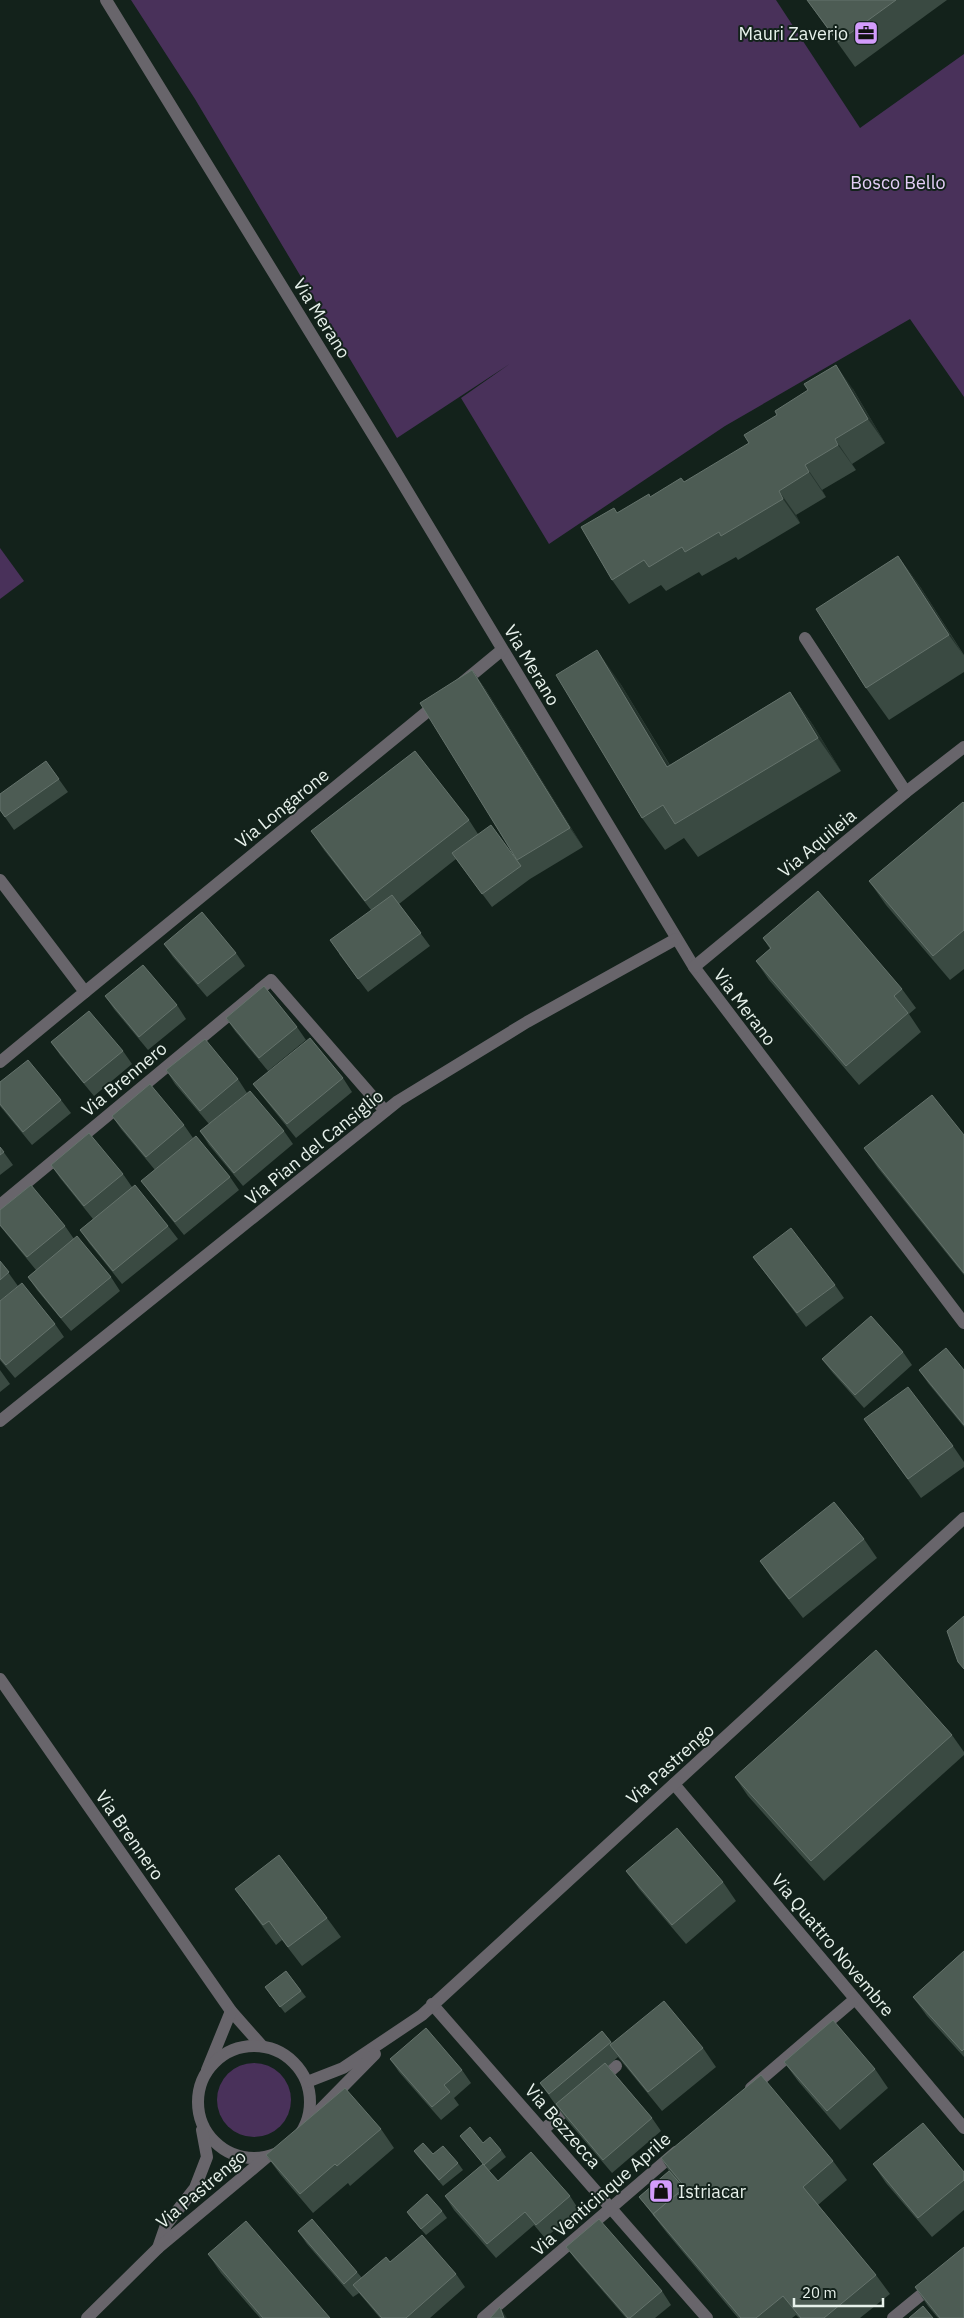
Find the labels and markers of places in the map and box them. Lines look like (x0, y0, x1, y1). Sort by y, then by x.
office icon: Mauri Zaverio (853, 20, 879, 46)
place label: Mauri Zaverio (739, 22, 848, 45)
shop icon: Istriacar (648, 2178, 674, 2204)
place label: Istriacar (678, 2180, 747, 2203)

